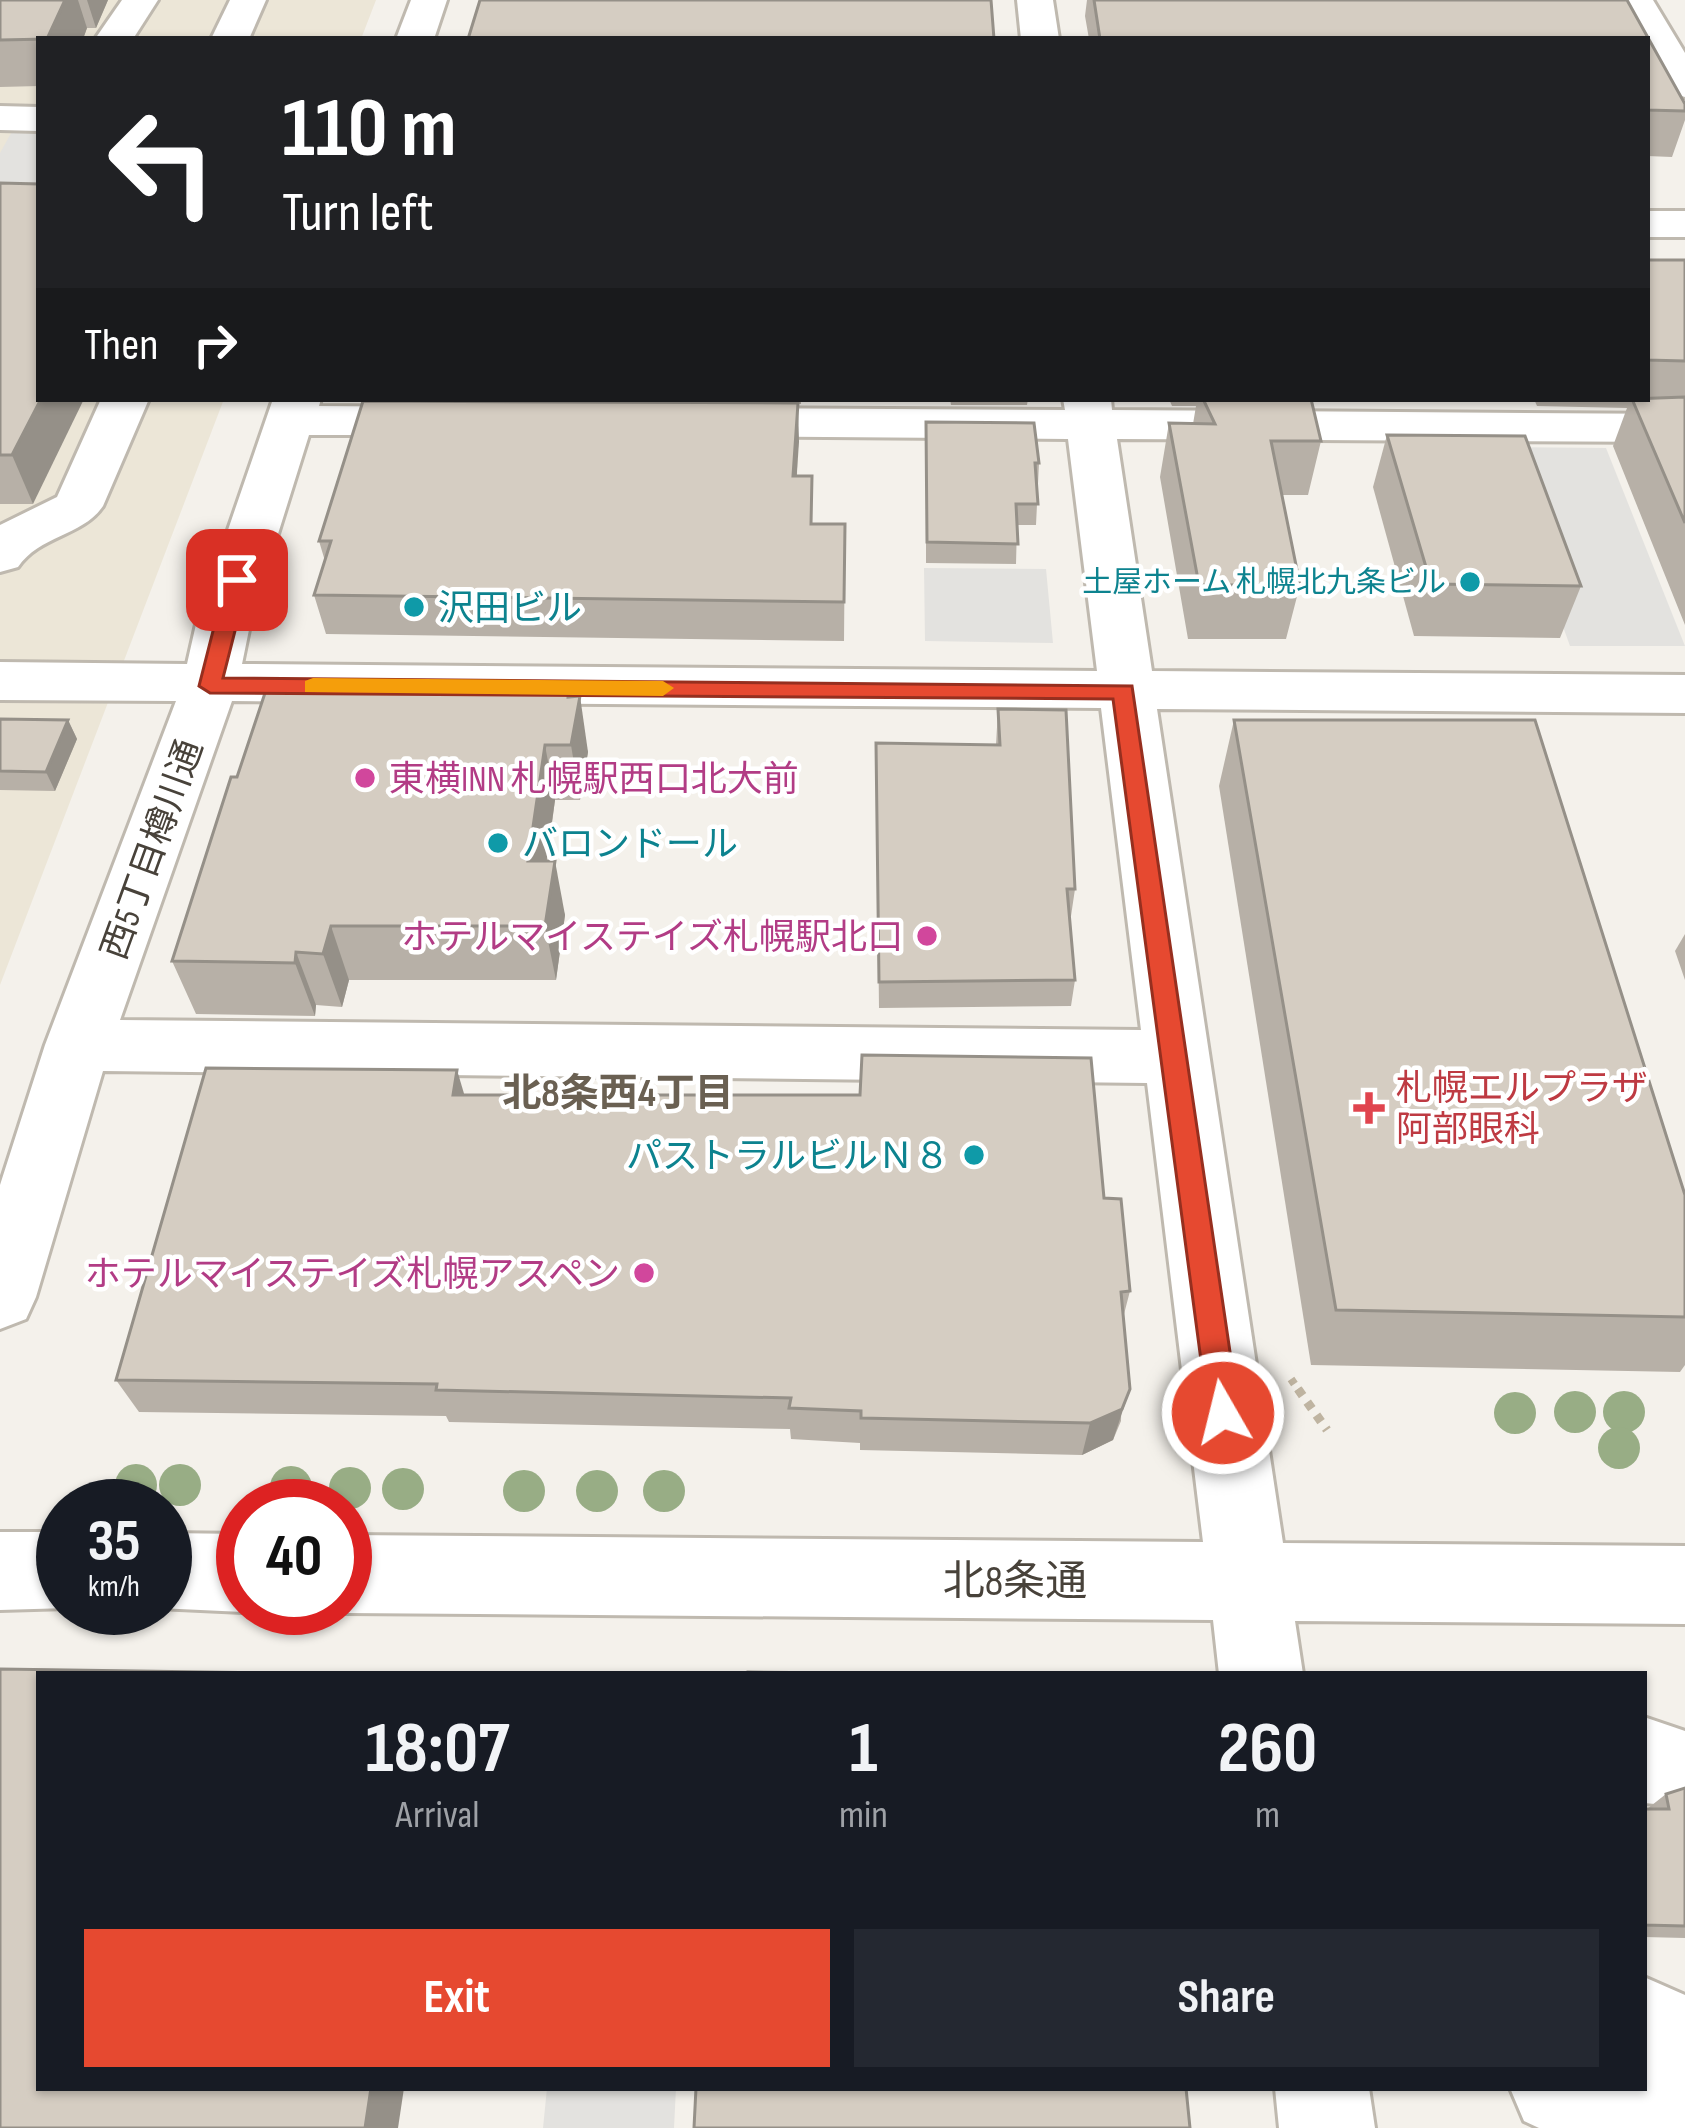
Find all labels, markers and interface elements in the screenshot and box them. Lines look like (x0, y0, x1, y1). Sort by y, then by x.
text: 110 m (282, 79, 457, 180)
icon: left (84, 84, 240, 240)
text: Turn left (282, 181, 434, 246)
icon: right (182, 312, 248, 378)
text: Then (84, 318, 158, 373)
pin (186, 529, 288, 631)
icon: arrive (204, 547, 270, 613)
place label: 土屋ホーム 札幌北九条ビル (1082, 565, 1446, 601)
marker: 土屋ホーム 札幌北九条ビル (1457, 569, 1483, 595)
place label: 沢田ビル (438, 588, 582, 631)
marker: 沢田ビル (401, 594, 427, 620)
street label: 西5丁目樽川通 (94, 734, 213, 965)
place label: 東横INN 札幌駅西口北大前 (389, 759, 799, 802)
marker: 東横INN 札幌駅西口北大前 (352, 765, 378, 791)
place label: バロンドール (522, 824, 738, 867)
marker: バロンドール (485, 830, 511, 856)
place label: ホテルマイステイズ札幌駅北口 (401, 917, 903, 960)
marker: ホテルマイステイズ札幌駅北口 (914, 923, 940, 949)
place label: 札幌エルプラザ 阿部眼科 (1396, 1068, 1648, 1152)
district label: 北8条西4丁目 (502, 1071, 734, 1118)
marker: 札幌エルプラザ 阿部眼科 (1353, 1092, 1385, 1124)
place label: パストラルビルＮ８ (626, 1136, 950, 1179)
marker: パストラルビルＮ８ (961, 1142, 987, 1168)
place label: ホテルマイステイズ札幌アスペン (85, 1254, 620, 1297)
marker: ホテルマイステイズ札幌アスペン (631, 1260, 657, 1286)
position arrow (1160, 1350, 1286, 1476)
speed limit sign: 40 (216, 1479, 372, 1635)
text: 35 (87, 1506, 141, 1578)
street label: 北8条通 (943, 1557, 1087, 1608)
text: km/h (88, 1569, 140, 1605)
text: 18:07 (366, 1706, 510, 1793)
text: 1 (849, 1706, 878, 1793)
text: 260 (1218, 1706, 1317, 1793)
text: Arrival (396, 1792, 479, 1839)
text: min (839, 1792, 888, 1839)
text: m (1255, 1792, 1280, 1839)
button: Exit (84, 1929, 830, 2067)
button: Share (854, 1929, 1599, 2067)

